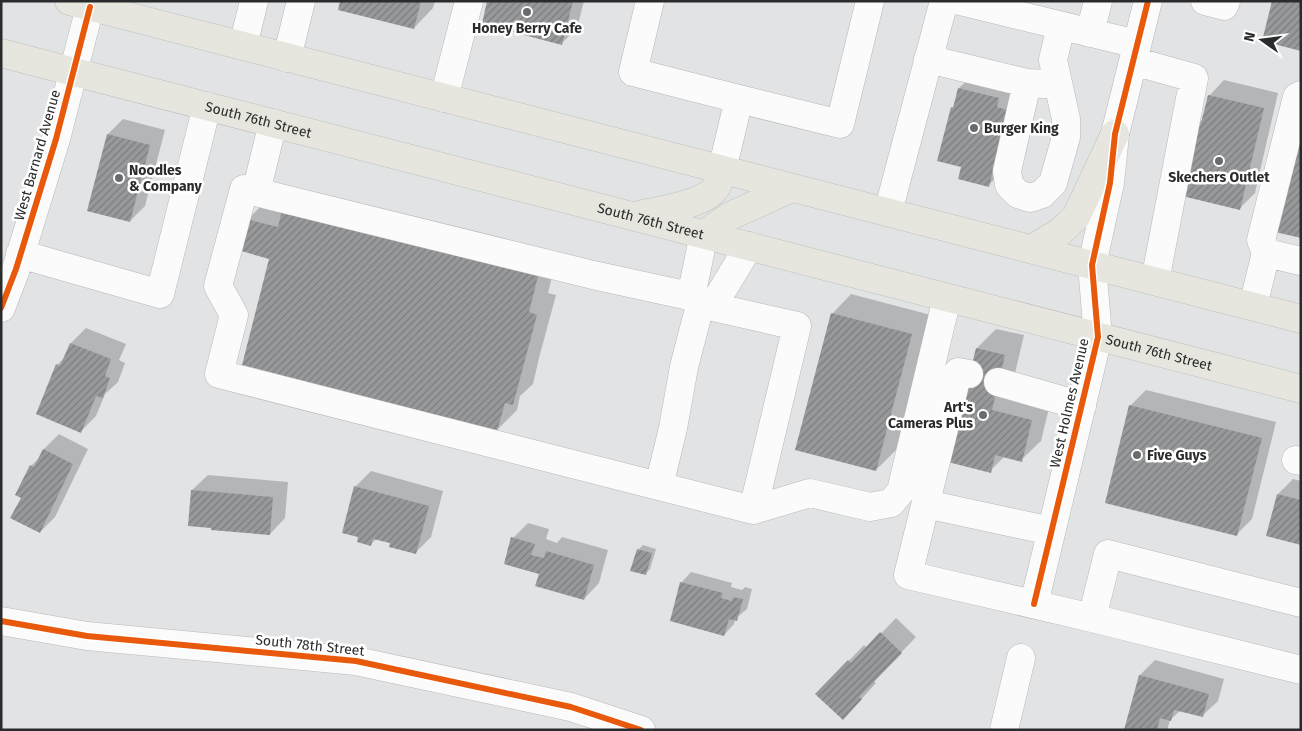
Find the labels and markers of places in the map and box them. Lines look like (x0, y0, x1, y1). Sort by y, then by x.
marker: Honey Berry Cafe (521, 6, 533, 18)
place label: Honey Berry Cafe (472, 20, 582, 37)
place label: Burger King (984, 120, 1059, 137)
marker: Burger King (968, 122, 980, 134)
marker: Skechers Outlet (1213, 155, 1225, 167)
place label: Noodles & Company (129, 162, 203, 195)
place label: Skechers Outlet (1168, 169, 1270, 186)
marker: Noodles & Company (113, 172, 125, 184)
place label: Art's Cameras Plus (888, 399, 973, 432)
marker: Art's Cameras Plus (977, 409, 989, 421)
place label: Five Guys (1147, 447, 1207, 464)
marker: Five Guys (1131, 449, 1143, 461)

